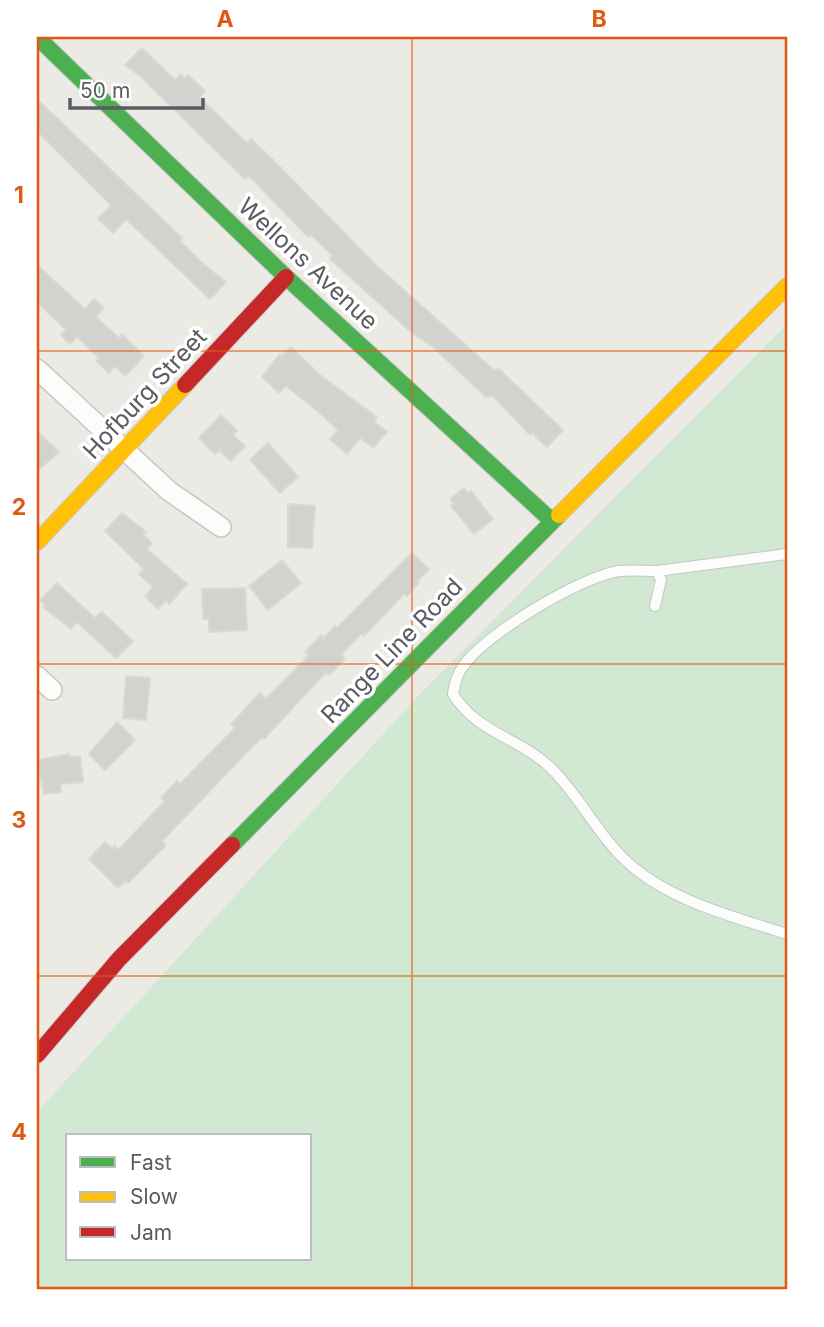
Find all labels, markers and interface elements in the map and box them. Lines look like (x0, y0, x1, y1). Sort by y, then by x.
text: A (216, 5, 234, 33)
text: B (591, 5, 607, 33)
scale bar (70, 66, 203, 110)
text: 50 m (80, 78, 130, 103)
text: 1 (14, 181, 24, 209)
street label: Wellons Avenue (233, 192, 384, 336)
street label: Hofburg Street (77, 322, 213, 465)
text: 2 (12, 493, 26, 521)
street label: Range Line Road (315, 572, 468, 729)
text: 3 (12, 806, 26, 834)
text: 4 (11, 1118, 27, 1146)
legend (66, 1134, 312, 1260)
text: Fast (130, 1150, 172, 1175)
text: Slow (130, 1184, 178, 1209)
text: Jam (130, 1220, 172, 1245)

